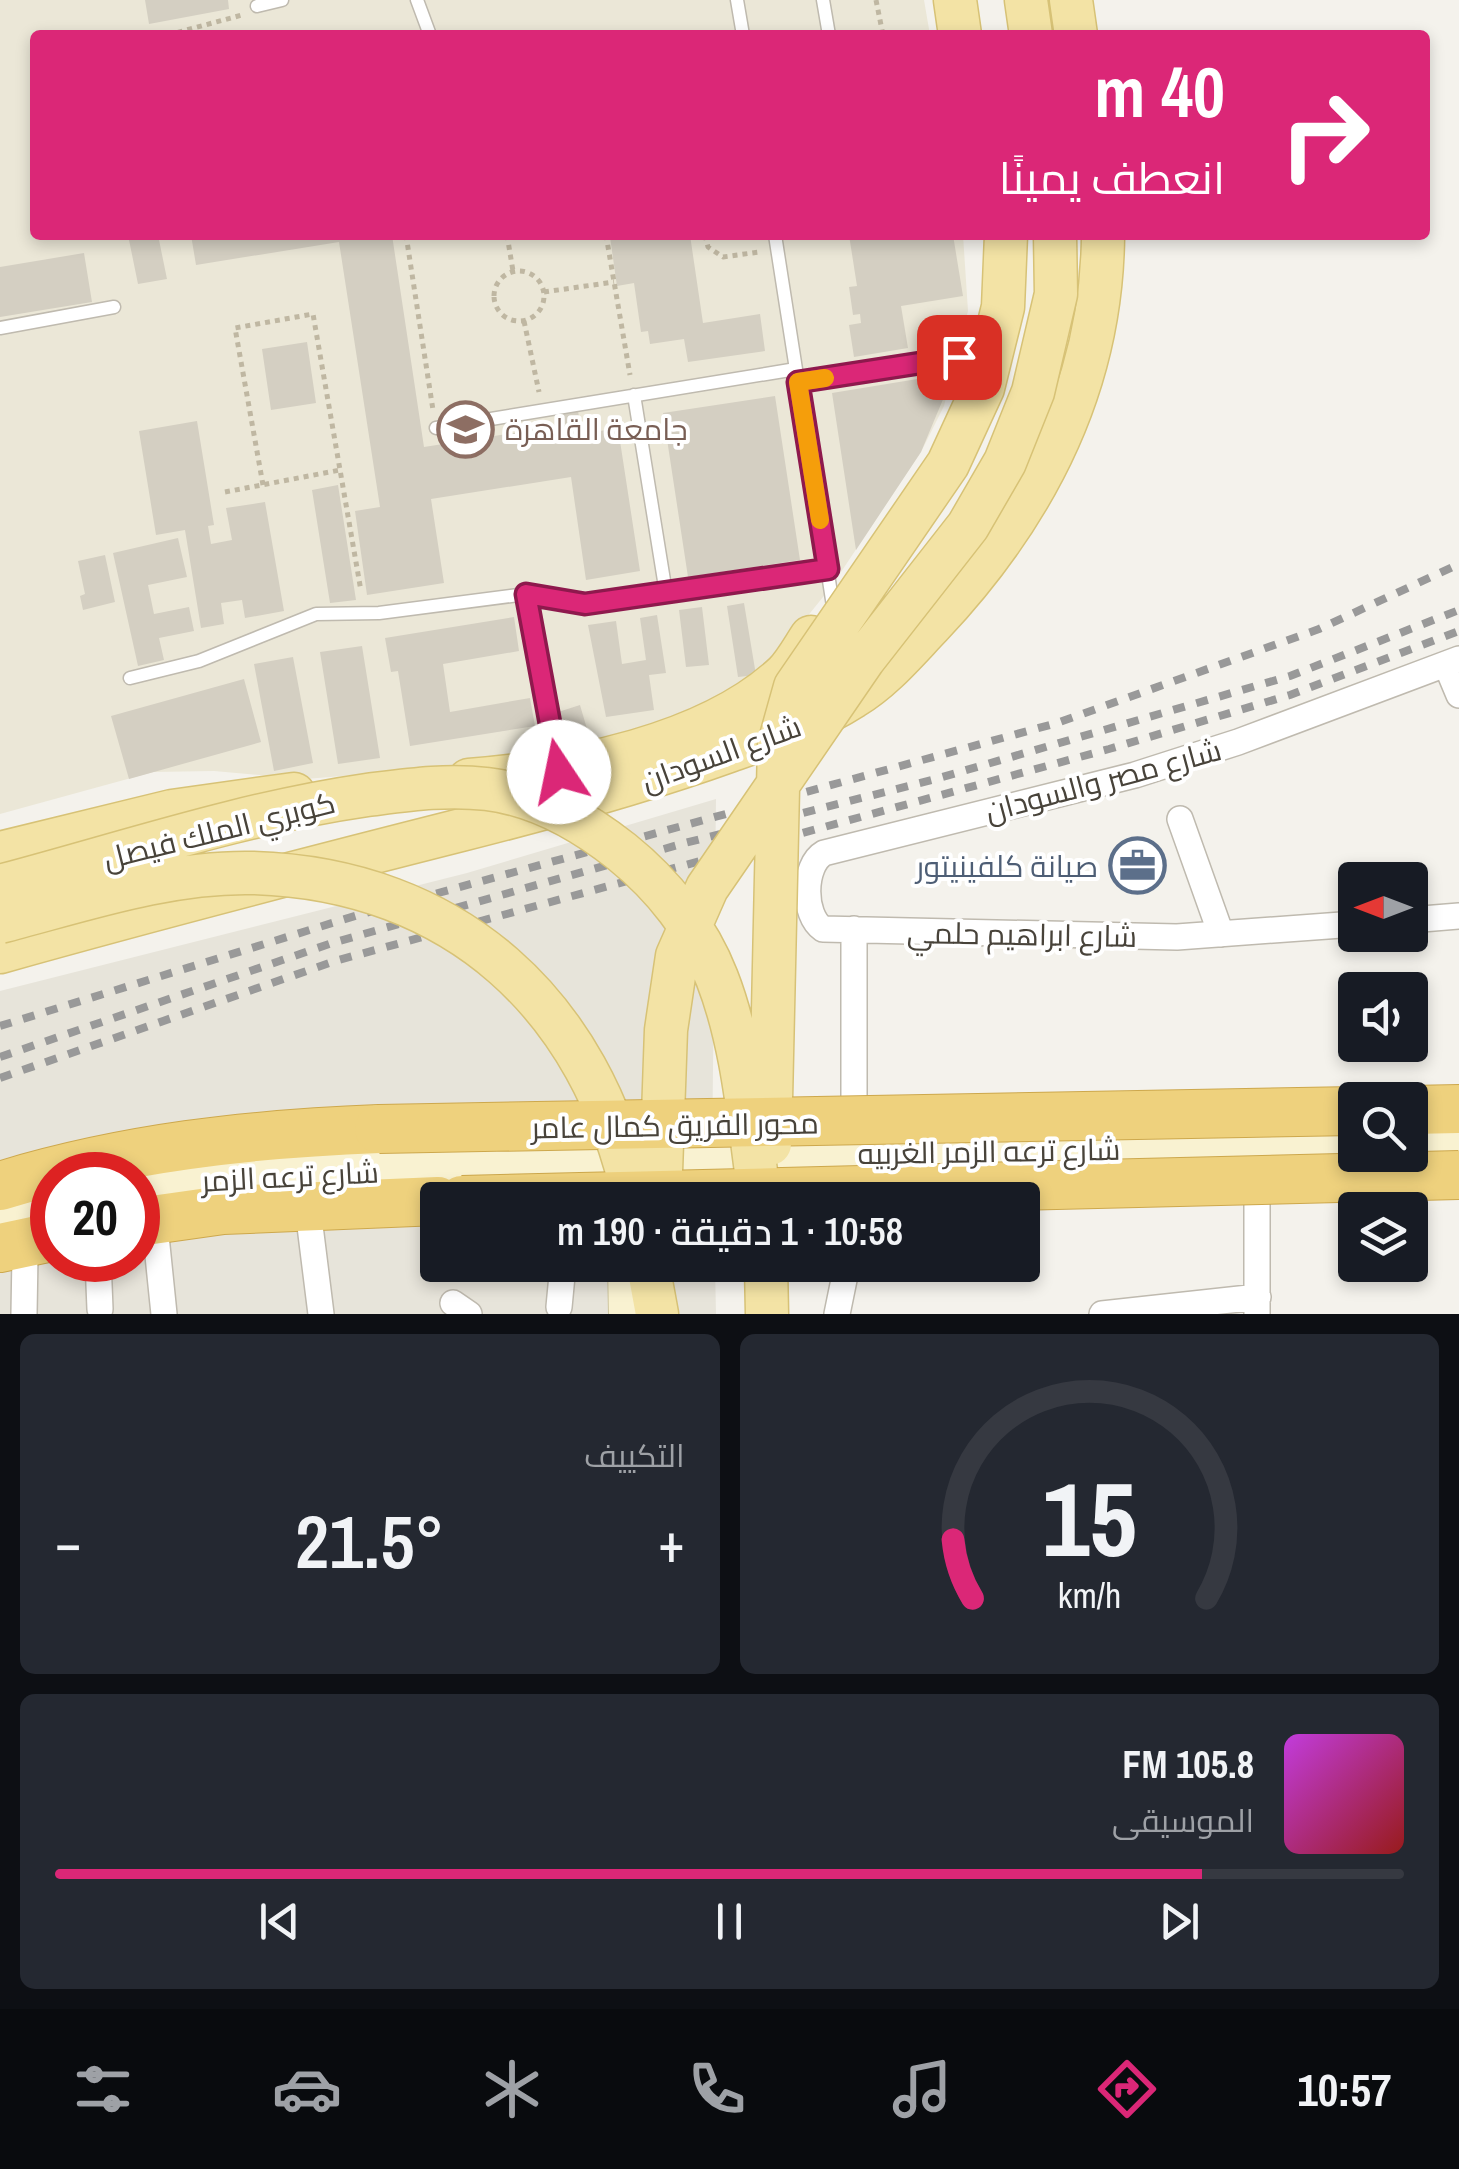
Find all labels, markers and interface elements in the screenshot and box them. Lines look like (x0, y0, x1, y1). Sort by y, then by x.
text: 40 m (1094, 45, 1225, 139)
icon: right (1260, 70, 1390, 200)
text: انعطف يمينًا (999, 147, 1225, 208)
pin (917, 315, 1002, 400)
icon: arrive (932, 330, 987, 385)
school or university icon: جامعة القاهرة (436, 399, 496, 459)
place label: جامعة القاهرة (505, 409, 688, 449)
street label: شارع السودان (636, 706, 807, 801)
position arrow (507, 720, 611, 824)
street label: شارع مصر والسودان (980, 729, 1226, 832)
street label: كوبري الملك فيصل (99, 782, 340, 882)
office icon: صيانة كلفينيتور (1107, 836, 1167, 896)
place label: صيانة كلفينيتور (914, 846, 1098, 886)
north arrow (1338, 862, 1428, 952)
map controls (1338, 862, 1428, 1282)
street label: شارع ابراهيم حلمي (907, 912, 1137, 960)
button: sound (1338, 972, 1428, 1062)
button: search (1338, 1082, 1428, 1172)
street label: محور الفريق كمال عامر (529, 1102, 819, 1148)
street label: شارع ترعه الزمر الغربيه (857, 1129, 1121, 1174)
street label: شارع ترعه الزمر (198, 1151, 380, 1202)
speed limit sign: 20 (30, 1152, 160, 1282)
button: layers (1338, 1192, 1428, 1282)
text: 10:58 · 1 دقيقة · 190 m (557, 1206, 903, 1257)
text: التكييف (584, 1434, 685, 1477)
text: 15 (1042, 1448, 1137, 1588)
text: 21.5° (295, 1490, 445, 1591)
text: − (55, 1505, 81, 1579)
text: + (658, 1505, 684, 1579)
text: km/h (1057, 1571, 1121, 1619)
text: 105.8 FM (1122, 1739, 1254, 1790)
text: الموسيقى (1112, 1799, 1254, 1842)
icon: previous (252, 1894, 307, 1949)
icon: pause (702, 1894, 757, 1949)
icon: next (1152, 1894, 1207, 1949)
icon: filters (68, 2054, 138, 2124)
icon: car (272, 2054, 342, 2124)
icon: climate (477, 2054, 547, 2124)
icon: phone (682, 2054, 752, 2124)
icon: music (887, 2054, 957, 2124)
icon: directions (1092, 2054, 1162, 2124)
text: 10:57 (1297, 2059, 1392, 2120)

